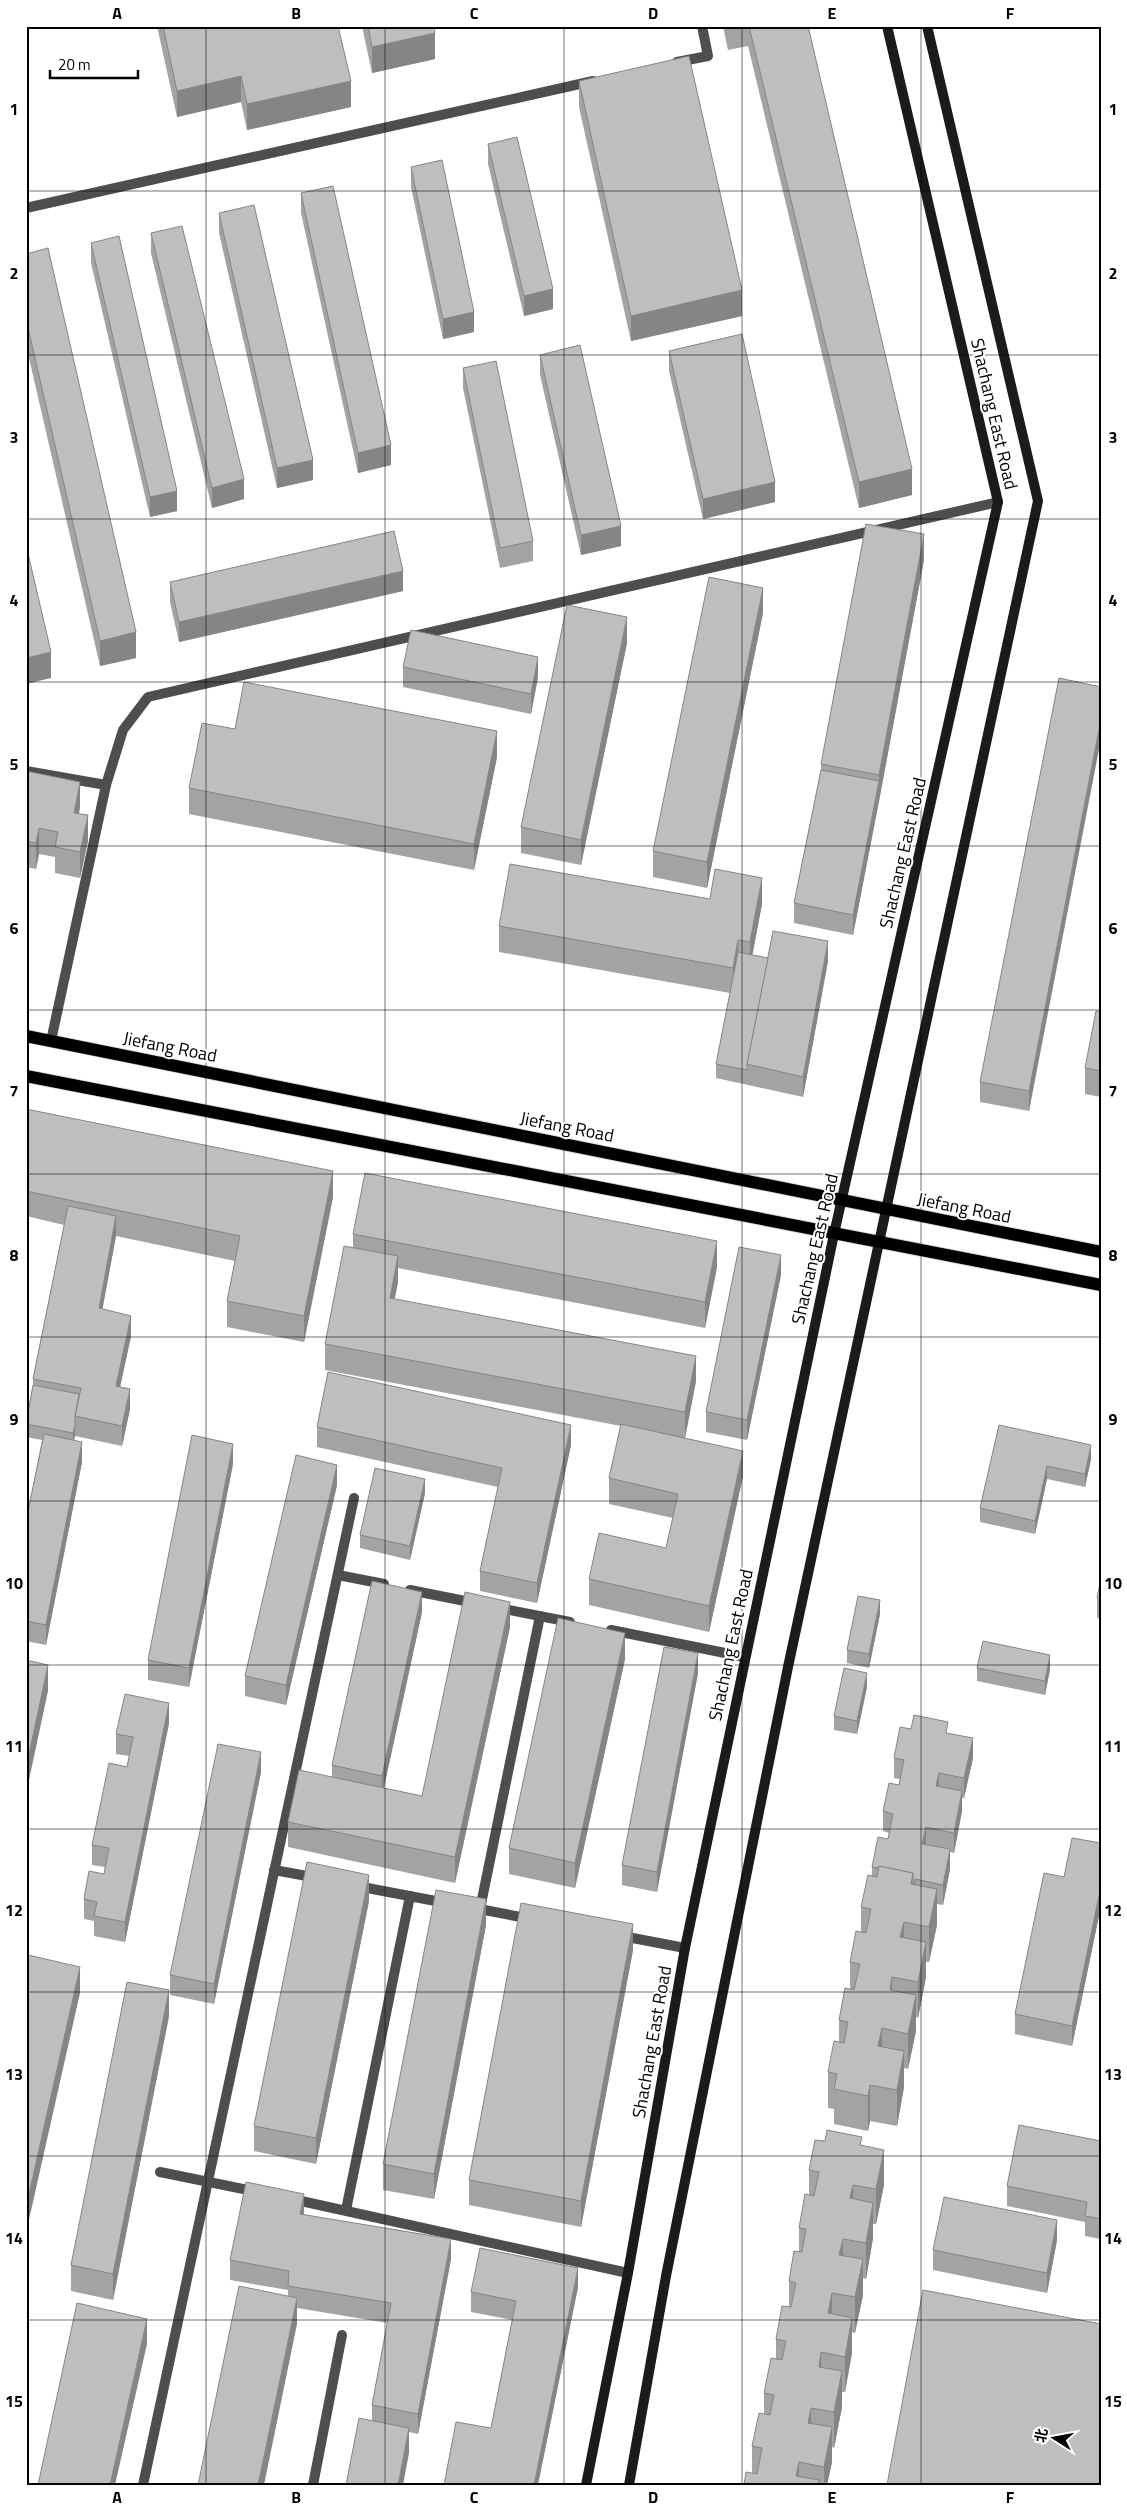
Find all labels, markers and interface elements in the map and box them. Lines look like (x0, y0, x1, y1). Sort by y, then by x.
text: A (112, 1, 122, 25)
text: B (291, 1, 301, 25)
text: C (470, 1, 479, 25)
text: D (648, 1, 658, 25)
text: E (828, 1, 837, 25)
text: F (1006, 1, 1015, 25)
scale bar (50, 48, 138, 80)
text: 20 m (58, 53, 91, 76)
text: 1 (10, 97, 18, 121)
text: 1 (1109, 97, 1117, 121)
text: 2 (10, 261, 18, 285)
text: 2 (1109, 261, 1117, 285)
street label: Shachang East Road (964, 336, 1025, 492)
text: 3 (10, 425, 18, 449)
text: 3 (1109, 425, 1117, 449)
text: 4 (10, 588, 19, 612)
text: 4 (1109, 588, 1118, 612)
text: 5 (10, 752, 19, 776)
text: 5 (1109, 752, 1118, 776)
street label: Shachang East Road (872, 775, 933, 931)
text: 6 (10, 916, 19, 940)
text: 6 (1109, 916, 1118, 940)
street label: Jiefang Road (121, 1024, 219, 1069)
text: 7 (10, 1079, 18, 1103)
text: 7 (1109, 1079, 1117, 1103)
street label: Jiefang Road (518, 1104, 616, 1149)
street label: Shachang East Road (784, 1171, 845, 1327)
street label: Jiefang Road (915, 1185, 1013, 1230)
text: 8 (10, 1243, 19, 1267)
text: 8 (1109, 1243, 1118, 1267)
text: 9 (10, 1407, 19, 1431)
text: 9 (1109, 1407, 1118, 1431)
street label: Shachang East Road (701, 1567, 760, 1723)
text: 10 (5, 1571, 23, 1595)
text: 10 (1104, 1571, 1122, 1595)
text: 11 (5, 1734, 23, 1758)
text: 11 (1104, 1734, 1122, 1758)
text: 12 (5, 1898, 23, 1922)
text: 12 (1104, 1898, 1122, 1922)
street label: Shachang East Road (625, 1964, 678, 2120)
text: 13 (5, 2062, 23, 2086)
text: 13 (1104, 2062, 1122, 2086)
text: 14 (5, 2226, 23, 2250)
text: 14 (1104, 2226, 1122, 2250)
text: 15 (5, 2389, 23, 2413)
text: 15 (1104, 2389, 1122, 2413)
north arrow (1030, 2414, 1080, 2464)
text: 北 (1029, 2427, 1052, 2444)
text: A (112, 2485, 122, 2509)
text: B (291, 2485, 301, 2509)
text: C (470, 2485, 479, 2509)
text: D (648, 2485, 658, 2509)
text: E (828, 2485, 837, 2509)
text: F (1006, 2485, 1015, 2509)

